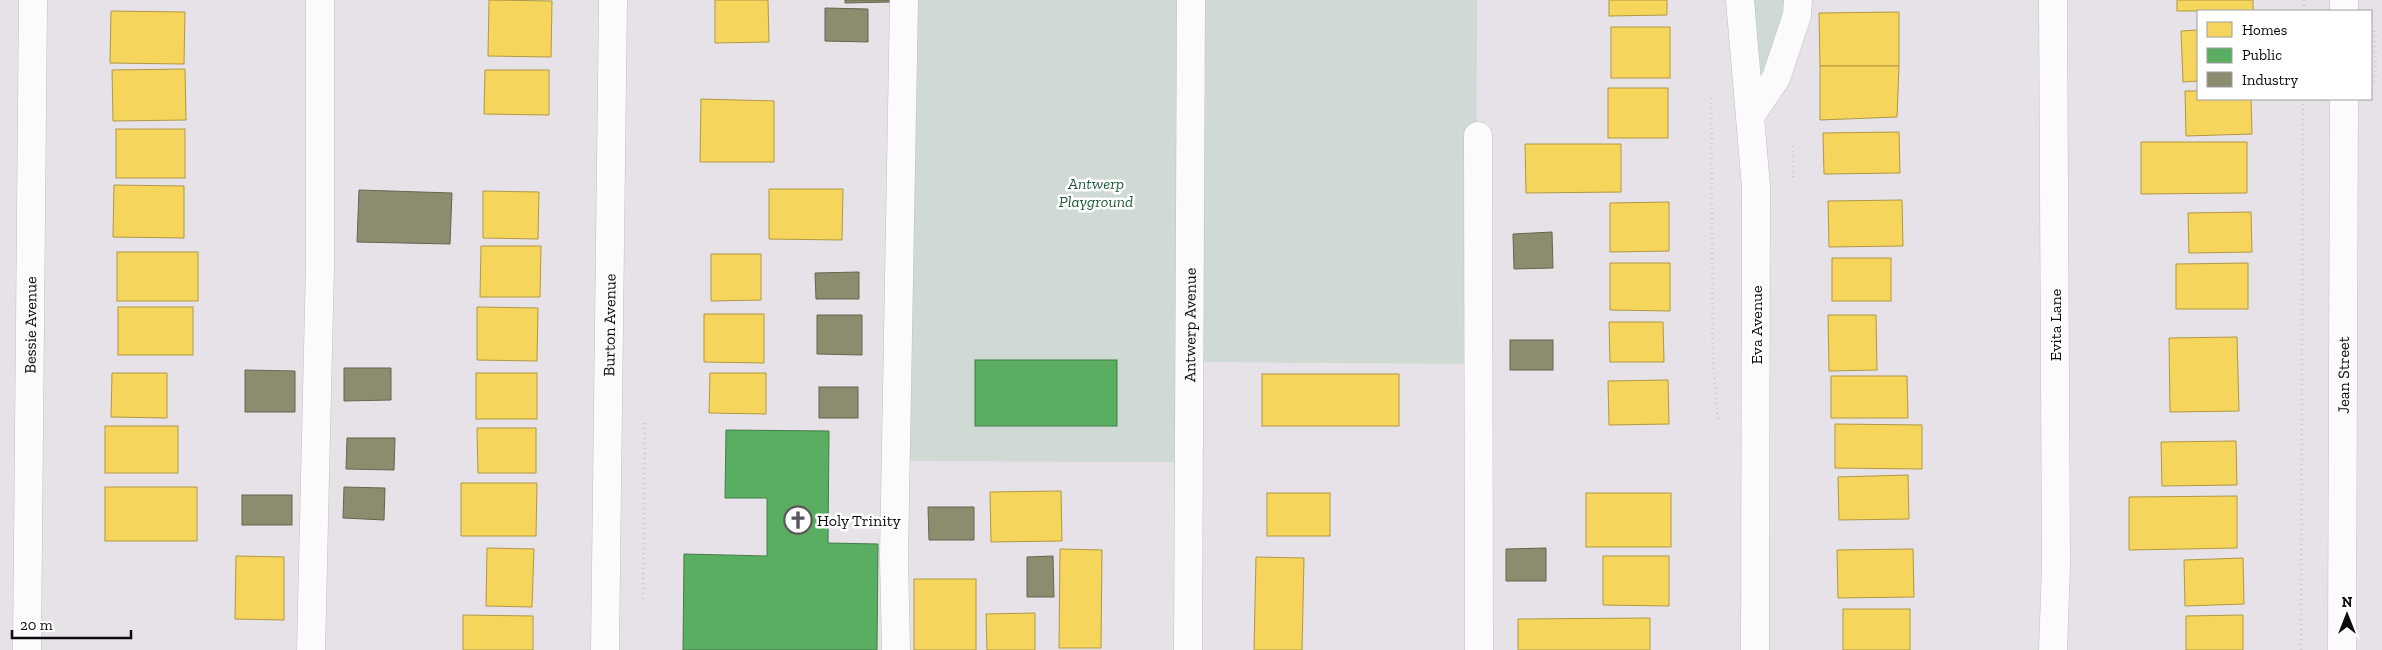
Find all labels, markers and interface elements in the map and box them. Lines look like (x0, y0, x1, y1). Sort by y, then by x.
legend (2197, 10, 2372, 100)
text: Homes (2242, 21, 2287, 39)
text: Public (2242, 46, 2282, 64)
text: Industry (2242, 71, 2299, 89)
park label: Antwerp Playground (1059, 174, 1133, 211)
street label: Antwerp Avenue (1180, 268, 1200, 382)
street label: Burton Avenue (599, 274, 620, 376)
street label: Bessie Avenue (21, 276, 40, 374)
street label: Eva Avenue (1747, 285, 1766, 365)
street label: Evita Lane (2046, 289, 2065, 361)
street label: Jean Street (2334, 336, 2353, 414)
church icon: Holy Trinity (783, 505, 813, 535)
place label: Holy Trinity (817, 511, 902, 530)
north arrow (2322, 590, 2372, 640)
text: N (2342, 594, 2353, 611)
scale bar (12, 608, 131, 640)
text: 20 m (20, 616, 53, 634)

